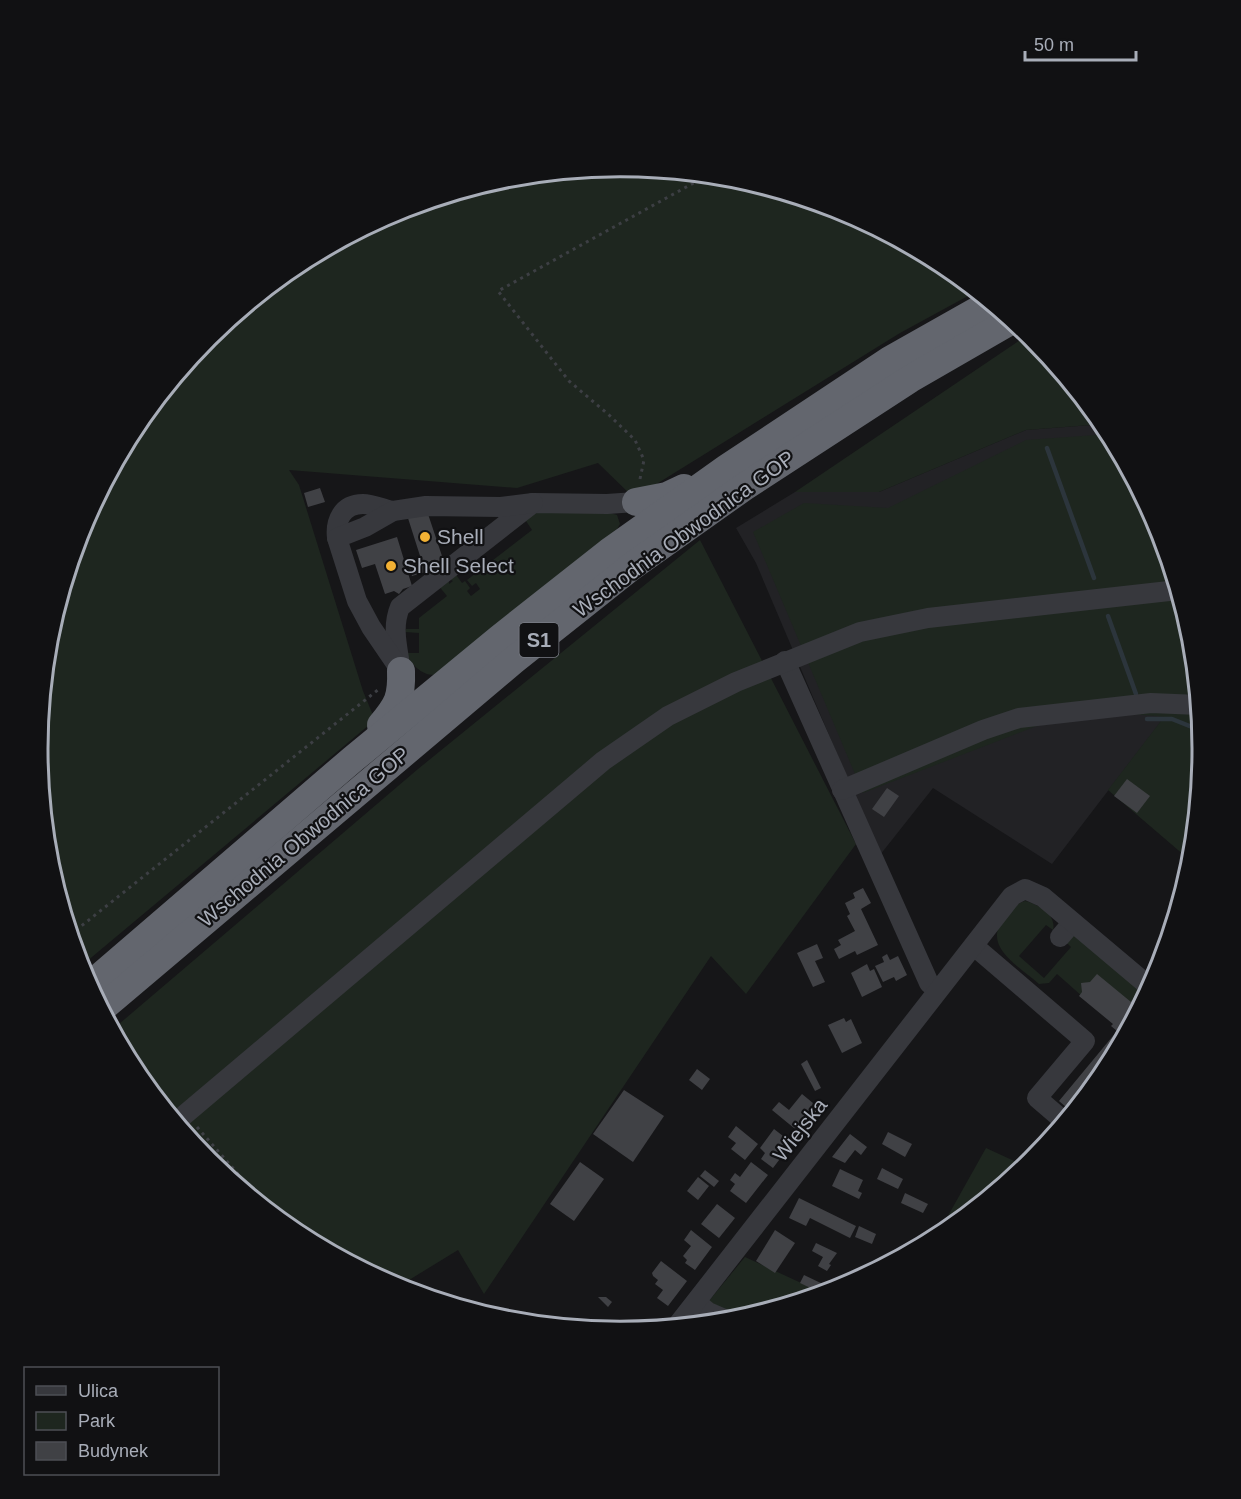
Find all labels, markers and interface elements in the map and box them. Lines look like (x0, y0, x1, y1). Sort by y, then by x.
scale bar (1025, 24, 1136, 62)
text: 50 m (1034, 35, 1074, 55)
street label: Wschodnia Obwodnica GOP (569, 446, 799, 621)
place label: Shell (437, 525, 484, 548)
marker: Shell (418, 530, 432, 544)
place label: Shell Select (403, 554, 514, 577)
marker: Shell Select (384, 559, 398, 573)
road number: S1 (520, 623, 558, 657)
street label: Wschodnia Obwodnica GOP (194, 742, 413, 931)
street label: Wiejska (768, 1093, 831, 1166)
legend (24, 1367, 219, 1475)
text: Ulica (78, 1381, 119, 1401)
text: Park (78, 1411, 116, 1431)
text: Budynek (78, 1441, 149, 1461)

